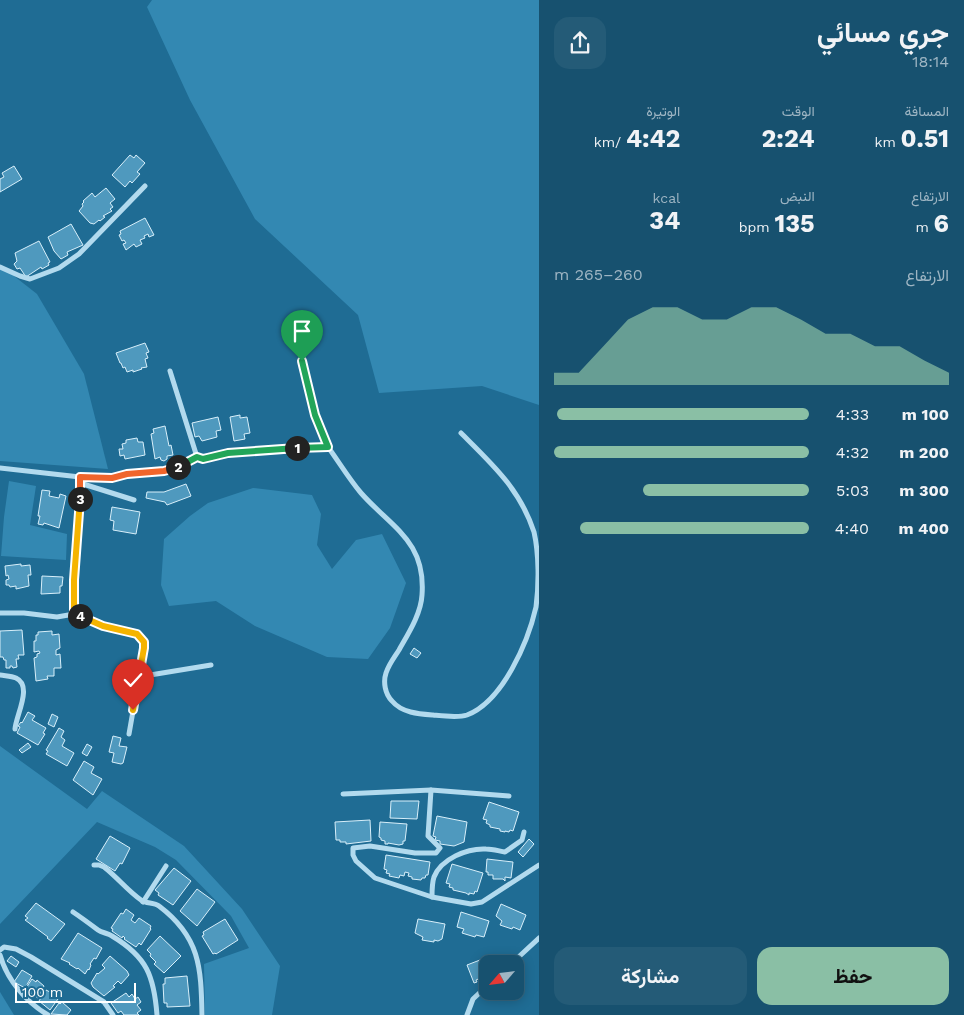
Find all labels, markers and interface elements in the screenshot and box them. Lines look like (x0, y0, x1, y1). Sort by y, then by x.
text: جري مسائي (817, 16, 949, 49)
button: share (554, 17, 606, 69)
text: 18:14 (912, 52, 949, 71)
text: الوتيرة (646, 103, 680, 119)
text: الوقت (782, 103, 815, 119)
text: المسافة (905, 103, 949, 119)
text: 4:42 (626, 124, 680, 153)
text: 2:24 (761, 124, 815, 153)
text: 0.51 (901, 124, 949, 153)
text: /km (594, 134, 626, 150)
text: km (874, 134, 901, 150)
text: النبض (780, 188, 815, 204)
text: الارتفاع (911, 188, 949, 204)
text: kcal (653, 190, 680, 206)
text: 34 (649, 206, 680, 235)
text: 135 (774, 209, 815, 238)
text: 6 (934, 209, 949, 238)
text: bpm (739, 219, 774, 235)
text: m (915, 219, 934, 235)
text: 260–265 m (554, 265, 643, 284)
text: الارتفاع (906, 266, 949, 285)
pin (281, 310, 323, 361)
icon: arrive (288, 317, 316, 345)
text: 4:33 (836, 405, 869, 424)
text: 100 m (902, 405, 949, 424)
pin: 1 (284, 436, 310, 460)
text: 1 (294, 440, 301, 456)
text: 4:32 (836, 443, 869, 462)
text: 200 m (899, 443, 949, 462)
pin: 2 (166, 454, 190, 480)
text: 2 (174, 459, 183, 475)
text: 5:03 (836, 481, 869, 500)
text: 300 m (899, 481, 949, 500)
pin: 3 (68, 486, 92, 512)
text: 3 (76, 491, 85, 507)
text: 4:40 (835, 519, 869, 538)
text: 400 m (898, 519, 949, 538)
pin: 4 (68, 604, 92, 628)
text: 4 (76, 608, 85, 624)
pin (112, 659, 154, 710)
icon: check (119, 666, 147, 694)
button: مشاركة (554, 947, 747, 1005)
button: حفظ (757, 947, 949, 1005)
north arrow (479, 955, 524, 1000)
map controls (479, 955, 524, 1000)
scale bar (15, 980, 136, 1003)
text: 100 m (22, 984, 63, 1000)

